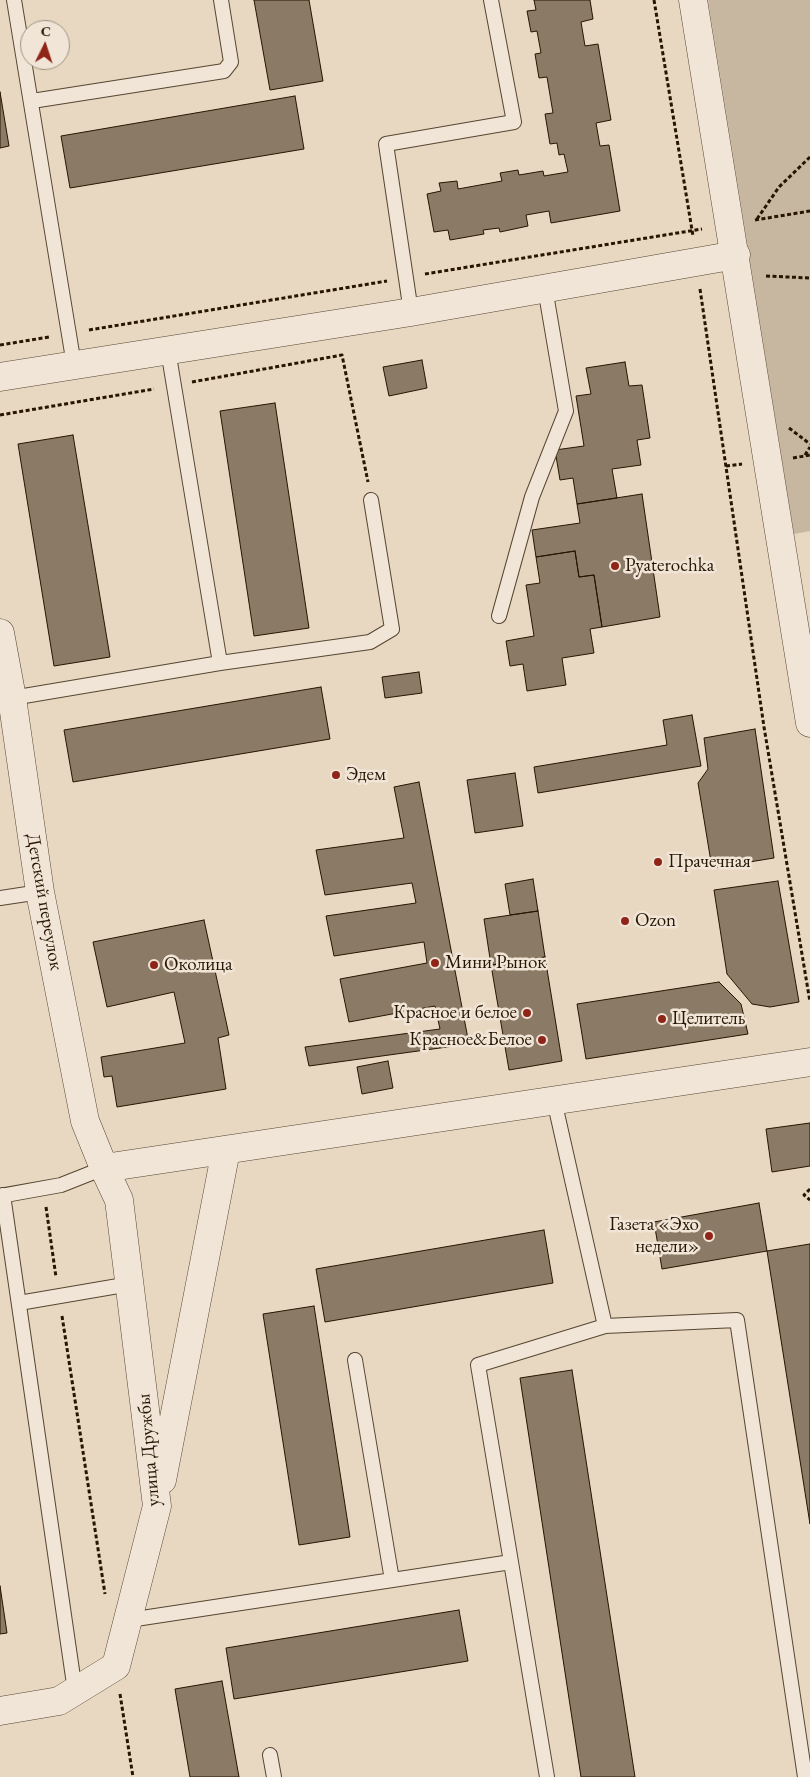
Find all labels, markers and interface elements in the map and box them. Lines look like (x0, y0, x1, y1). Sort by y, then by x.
north arrow (20, 20, 70, 70)
text: С (40, 22, 52, 40)
place label: Pyaterochka (625, 555, 714, 577)
marker: Pyaterochka (609, 560, 621, 572)
place label: Эдем (346, 764, 386, 786)
marker: Эдем (330, 769, 342, 781)
street label: Детский переулок (21, 832, 67, 972)
place label: Прачечная (668, 851, 751, 873)
marker: Прачечная (652, 856, 664, 868)
place label: Ozon (635, 910, 676, 932)
marker: Ozon (619, 915, 631, 927)
place label: Мини Рынок (445, 952, 546, 974)
place label: Околица (164, 954, 233, 976)
marker: Мини Рынок (429, 957, 441, 969)
marker: Околица (148, 959, 160, 971)
place label: Красное и белое (393, 1002, 517, 1024)
marker: Красное и белое (521, 1007, 533, 1019)
place label: Целитель (672, 1008, 745, 1030)
marker: Целитель (656, 1013, 668, 1025)
place label: Красное&Белое (409, 1029, 532, 1051)
marker: Красное&Белое (536, 1034, 548, 1046)
place label: Газета «Эхо недели» (609, 1214, 699, 1258)
marker: Газета «Эхо недели» (703, 1230, 715, 1242)
street label: улица Дружбы (133, 1393, 165, 1507)

